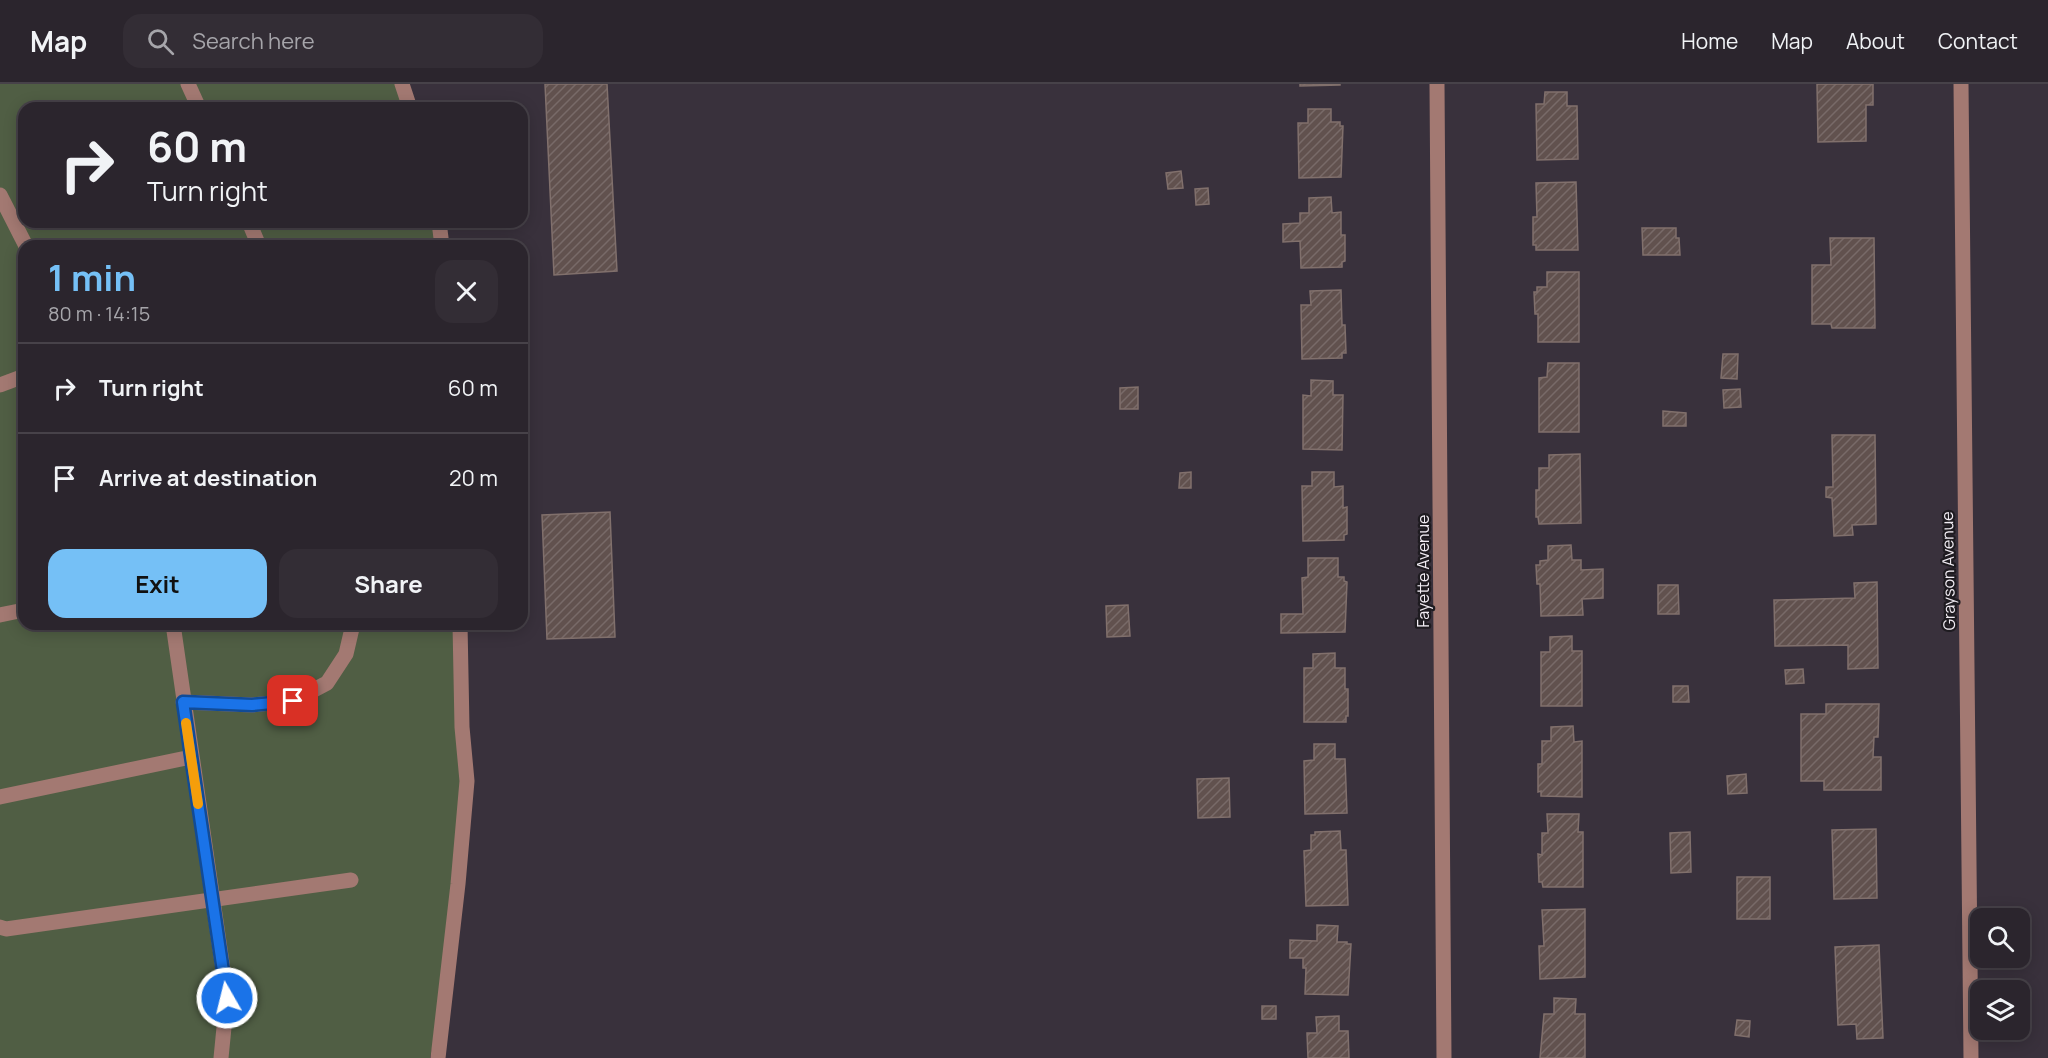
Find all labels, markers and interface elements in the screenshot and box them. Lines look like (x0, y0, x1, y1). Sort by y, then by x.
search box (123, 14, 543, 68)
text: Map (30, 22, 87, 60)
icon: search (144, 25, 177, 58)
text: Search here (192, 26, 315, 56)
text: Home (1681, 27, 1738, 55)
text: Map (1771, 27, 1813, 55)
text: About (1846, 27, 1905, 55)
text: Contact (1938, 27, 2018, 55)
text: 60 m (147, 117, 247, 175)
icon: right (48, 126, 126, 204)
text: Turn right (147, 172, 268, 209)
text: 1 min (48, 253, 136, 302)
button: close (435, 260, 498, 323)
text: 80 m · 14:15 (48, 300, 150, 327)
icon: right (48, 372, 81, 405)
text: Turn right (99, 373, 204, 403)
text: 60 m (448, 373, 498, 403)
icon: arrive (48, 462, 81, 495)
text: Arrive at destination (99, 463, 317, 493)
text: 20 m (449, 463, 498, 493)
street label: Grayson Avenue (1936, 511, 1960, 631)
street label: Fayette Avenue (1412, 515, 1434, 627)
button: Exit (48, 549, 267, 618)
button: Share (279, 549, 498, 618)
pin (267, 675, 318, 726)
icon: arrive (276, 684, 309, 717)
map controls (1970, 908, 2030, 1040)
button: search (1970, 908, 2030, 968)
position arrow (195, 966, 259, 1030)
button: layers (1970, 980, 2030, 1040)

